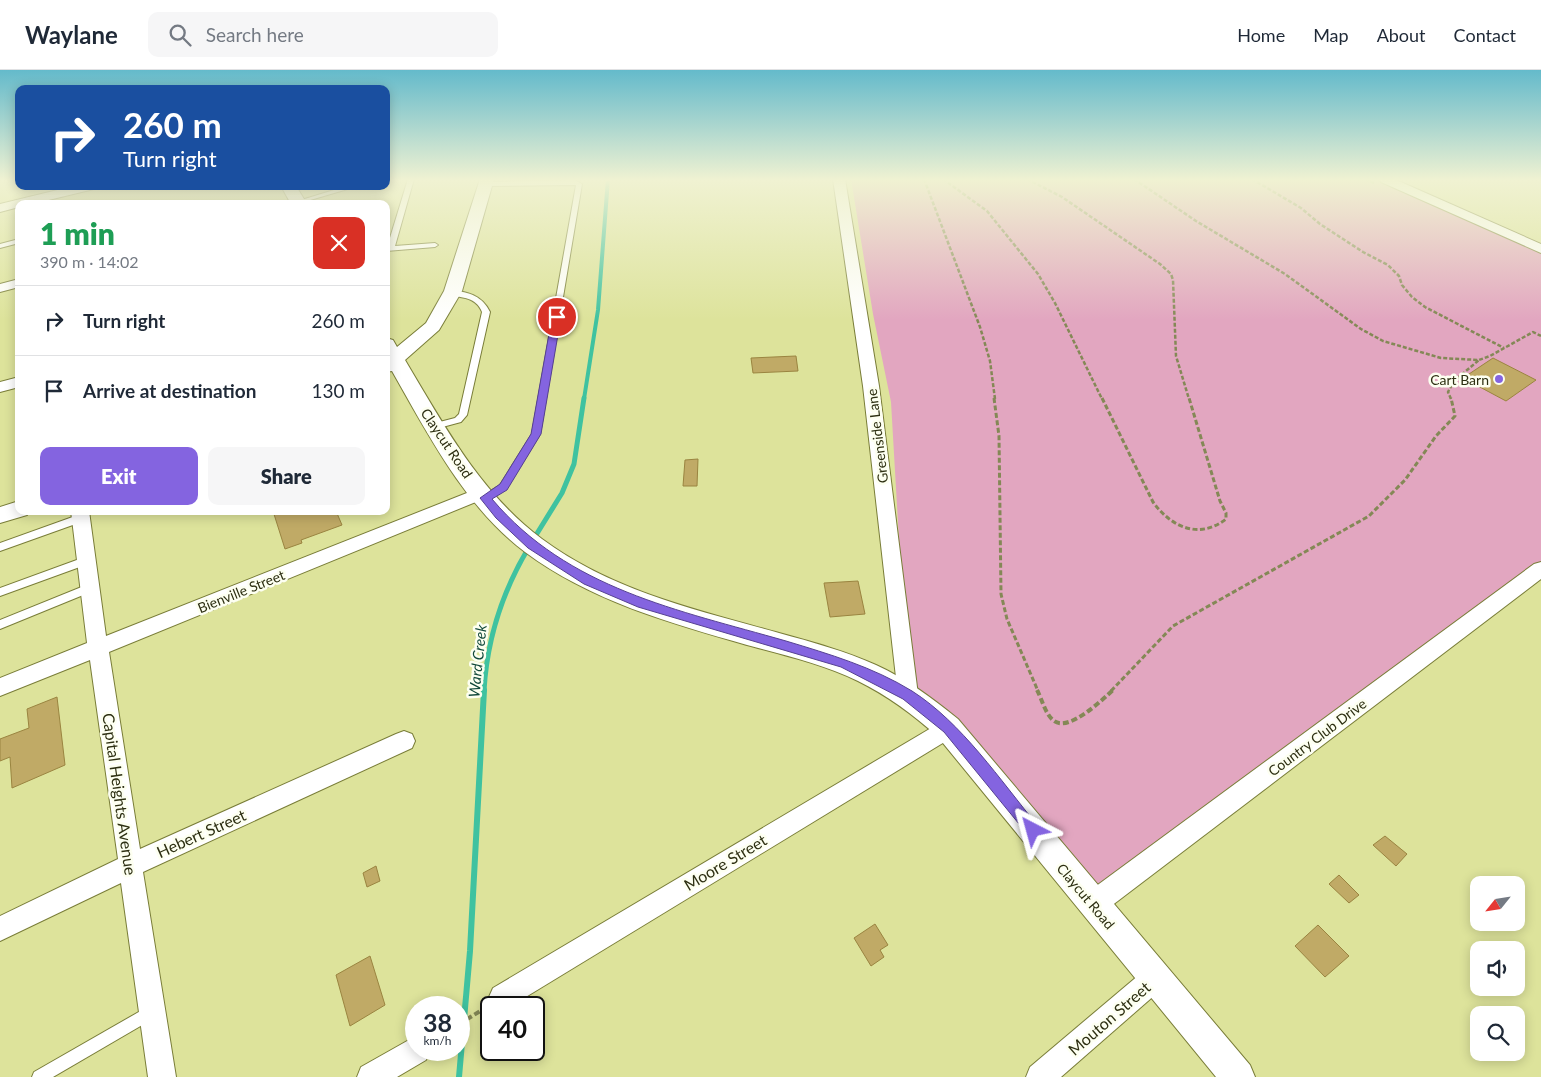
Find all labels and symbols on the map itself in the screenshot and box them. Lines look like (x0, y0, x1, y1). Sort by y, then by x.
pin (536, 296, 578, 338)
place label: Cart Barn (1430, 371, 1489, 388)
marker: Cart Barn (1493, 373, 1505, 385)
street label: Greenside Lane (863, 388, 891, 484)
street label: Claycut Road (417, 405, 477, 481)
street label: Bienville Street (195, 566, 287, 616)
water label: Ward Creek (464, 623, 490, 698)
street label: Country Club Drive (1265, 695, 1369, 779)
street label: Capital Heights Avenue (99, 712, 141, 876)
position arrow (1006, 803, 1058, 855)
street label: Hebert Street (153, 805, 249, 861)
street label: Moore Street (680, 830, 770, 894)
street label: Claycut Road (1054, 860, 1118, 932)
north arrow (1470, 876, 1525, 931)
street label: Mouton Street (1064, 977, 1154, 1059)
speed limit sign: 40 (480, 996, 545, 1061)

